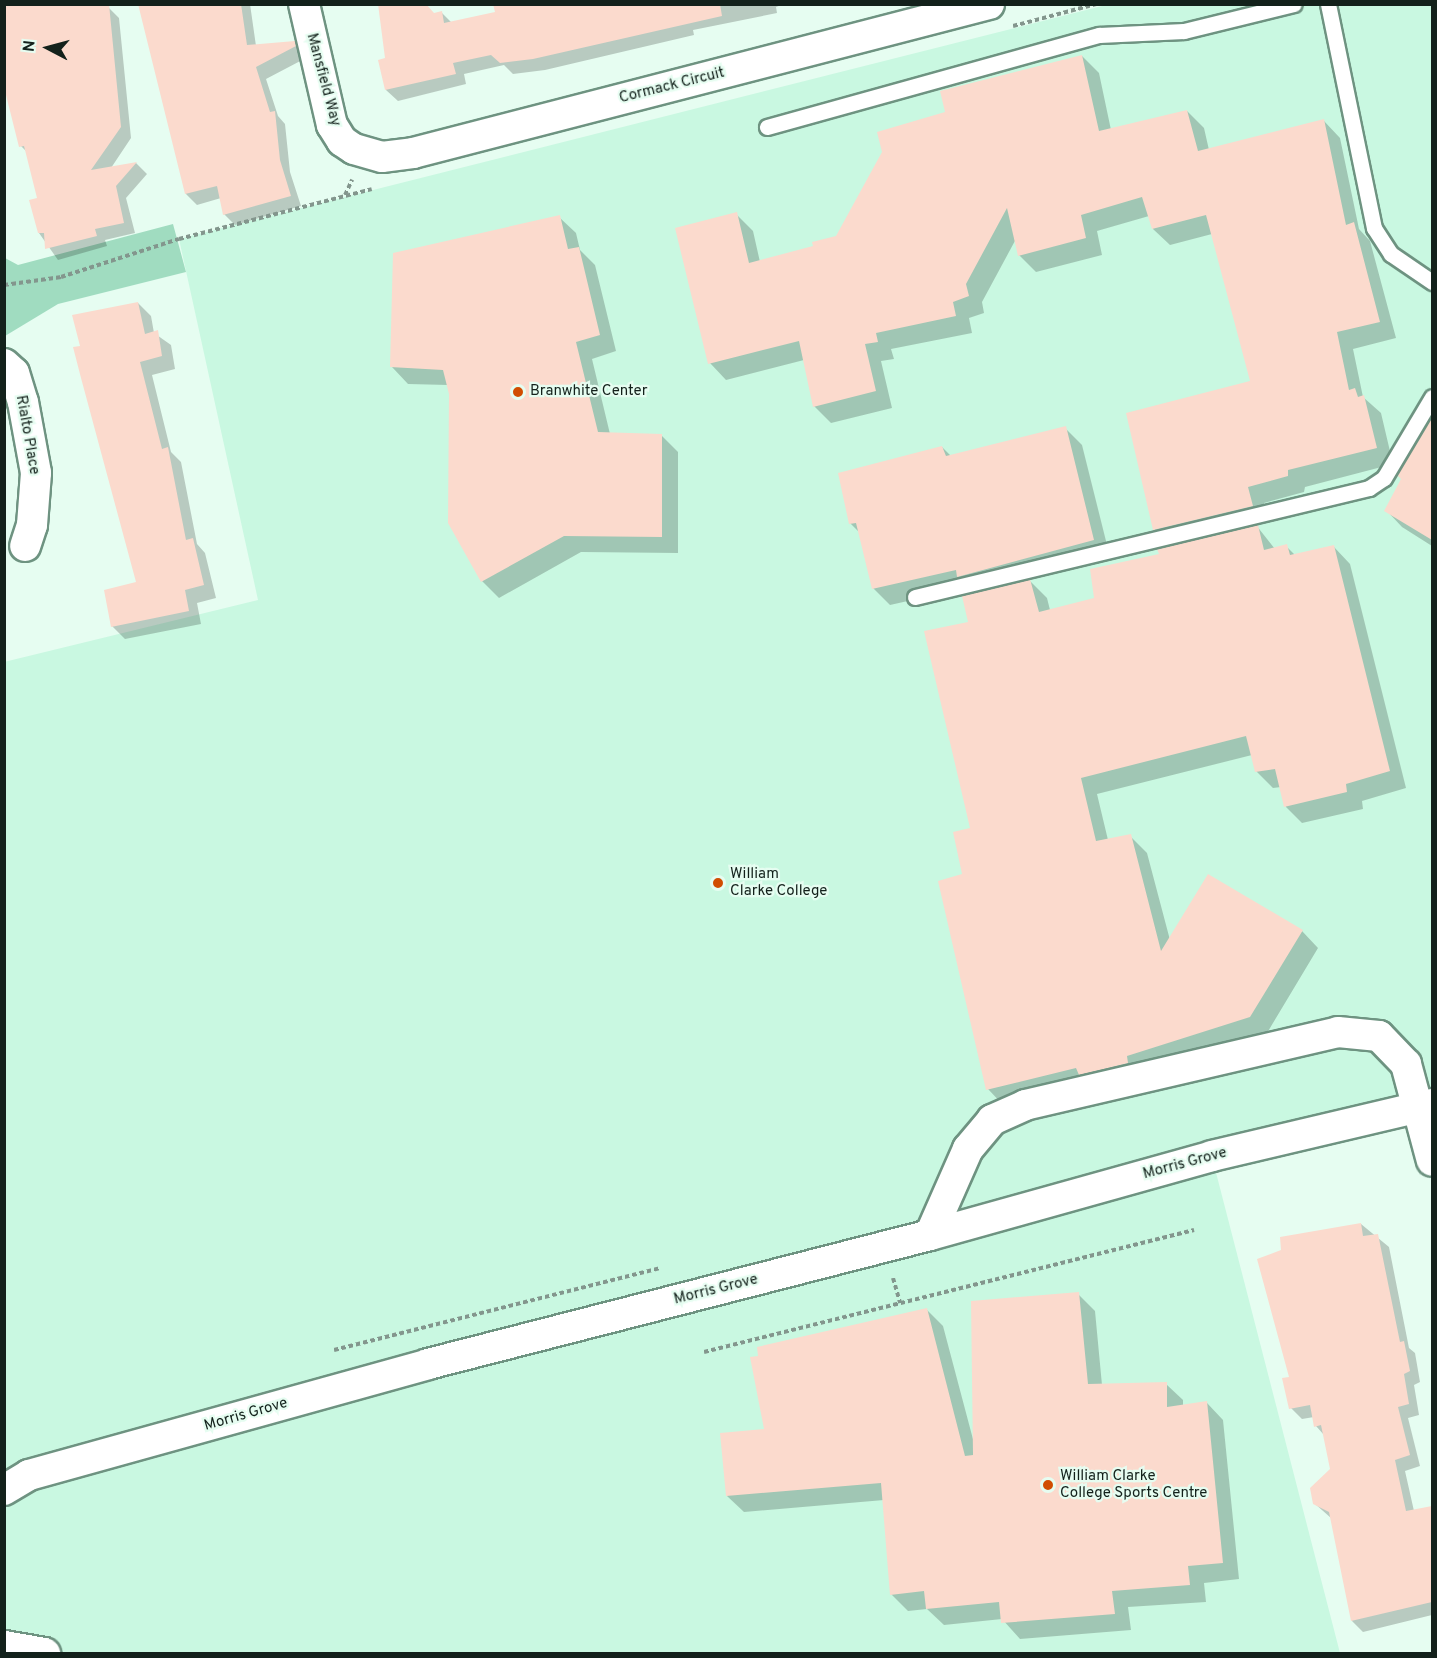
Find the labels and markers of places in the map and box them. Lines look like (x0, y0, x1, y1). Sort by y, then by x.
place label: Branwhite Center (530, 383, 648, 401)
marker: Branwhite Center (511, 385, 525, 399)
place label: William Clarke College (730, 865, 827, 900)
marker: William Clarke College (711, 876, 725, 890)
place label: William Clarke College Sports Centre (1060, 1467, 1207, 1502)
marker: William Clarke College Sports Centre (1041, 1478, 1055, 1492)

